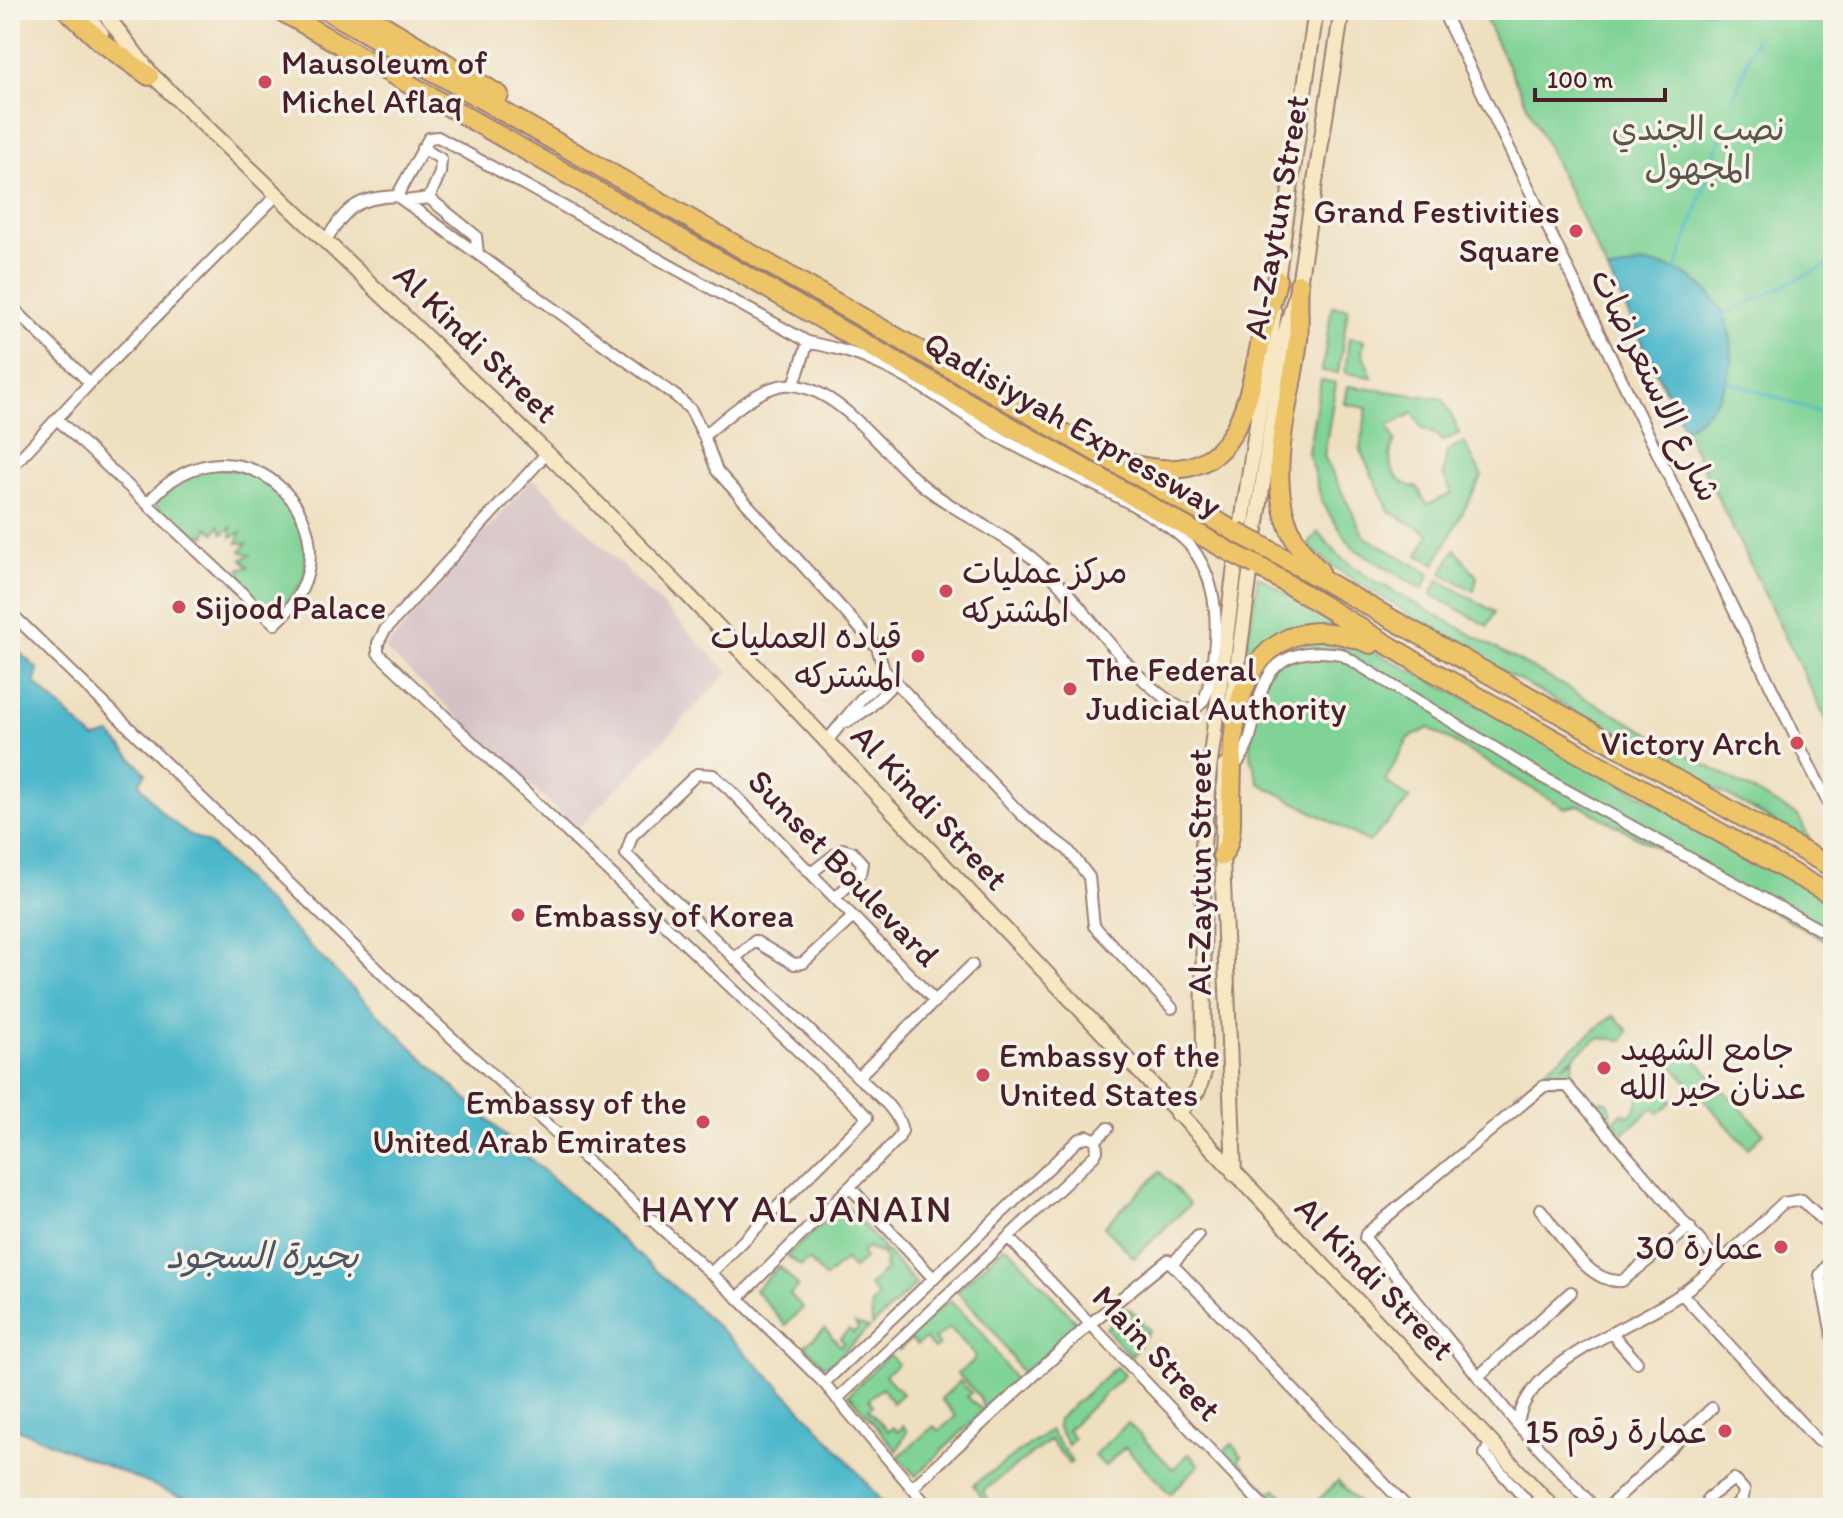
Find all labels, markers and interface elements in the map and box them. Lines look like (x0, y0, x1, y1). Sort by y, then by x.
place label: Mausoleum of Michel Aflaq (281, 42, 487, 122)
scale bar (1535, 52, 1665, 102)
text: 100 m (1547, 65, 1613, 94)
marker: Mausoleum of Michel Aflaq (256, 73, 274, 91)
street label: Al-Zaytun Street (1234, 92, 1318, 342)
park label: نصب الجندي المجهول (1611, 108, 1785, 190)
place label: Grand Festivities Square (1313, 191, 1560, 271)
marker: Grand Festivities Square (1567, 222, 1585, 240)
street label: Al Kindi Street (385, 254, 567, 432)
street label: شارع الاستعراضات (1579, 262, 1730, 510)
street label: Qadisiyyah Expressway (917, 322, 1229, 526)
place label: مركز عمليات المشتركه (962, 551, 1128, 631)
marker: مركز عمليات المشتركه (937, 582, 955, 600)
place label: Sijood Palace (195, 587, 386, 628)
marker: Sijood Palace (170, 598, 188, 616)
place label: قياده العمليات المشتركه (710, 616, 902, 696)
marker: قياده العمليات المشتركه (909, 647, 927, 665)
place label: The Federal Judicial Authority (1086, 649, 1346, 729)
marker: The Federal Judicial Authority (1061, 680, 1079, 698)
street label: Al Kindi Street (843, 715, 1017, 899)
place label: Victory Arch (1600, 723, 1782, 764)
marker: Victory Arch (1788, 734, 1806, 752)
street label: Al-Zaytun Street (1179, 749, 1220, 995)
street label: Sunset Boulevard (740, 761, 949, 975)
place label: Embassy of Korea (534, 895, 794, 936)
marker: Embassy of Korea (509, 906, 527, 924)
place label: جامع الشهيد عدنان خير الله (1620, 1028, 1808, 1108)
place label: Embassy of the United States (999, 1035, 1220, 1115)
marker: جامع الشهيد عدنان خير الله (1595, 1059, 1613, 1077)
marker: Embassy of the United States (974, 1066, 992, 1084)
place label: Embassy of the United Arab Emirates (372, 1082, 687, 1162)
marker: Embassy of the United Arab Emirates (694, 1113, 712, 1131)
district label: HAYY AL JANAIN (641, 1186, 953, 1232)
street label: Al Kindi Street (1286, 1187, 1464, 1369)
place label: عمارة 30 (1636, 1227, 1765, 1268)
water label: بحيرة السجود (166, 1234, 360, 1278)
marker: عمارة 30 (1772, 1238, 1790, 1256)
street label: Main Street (1084, 1277, 1230, 1429)
place label: عمارة رقم 15 (1525, 1411, 1709, 1457)
marker: عمارة رقم 15 (1716, 1422, 1734, 1440)

